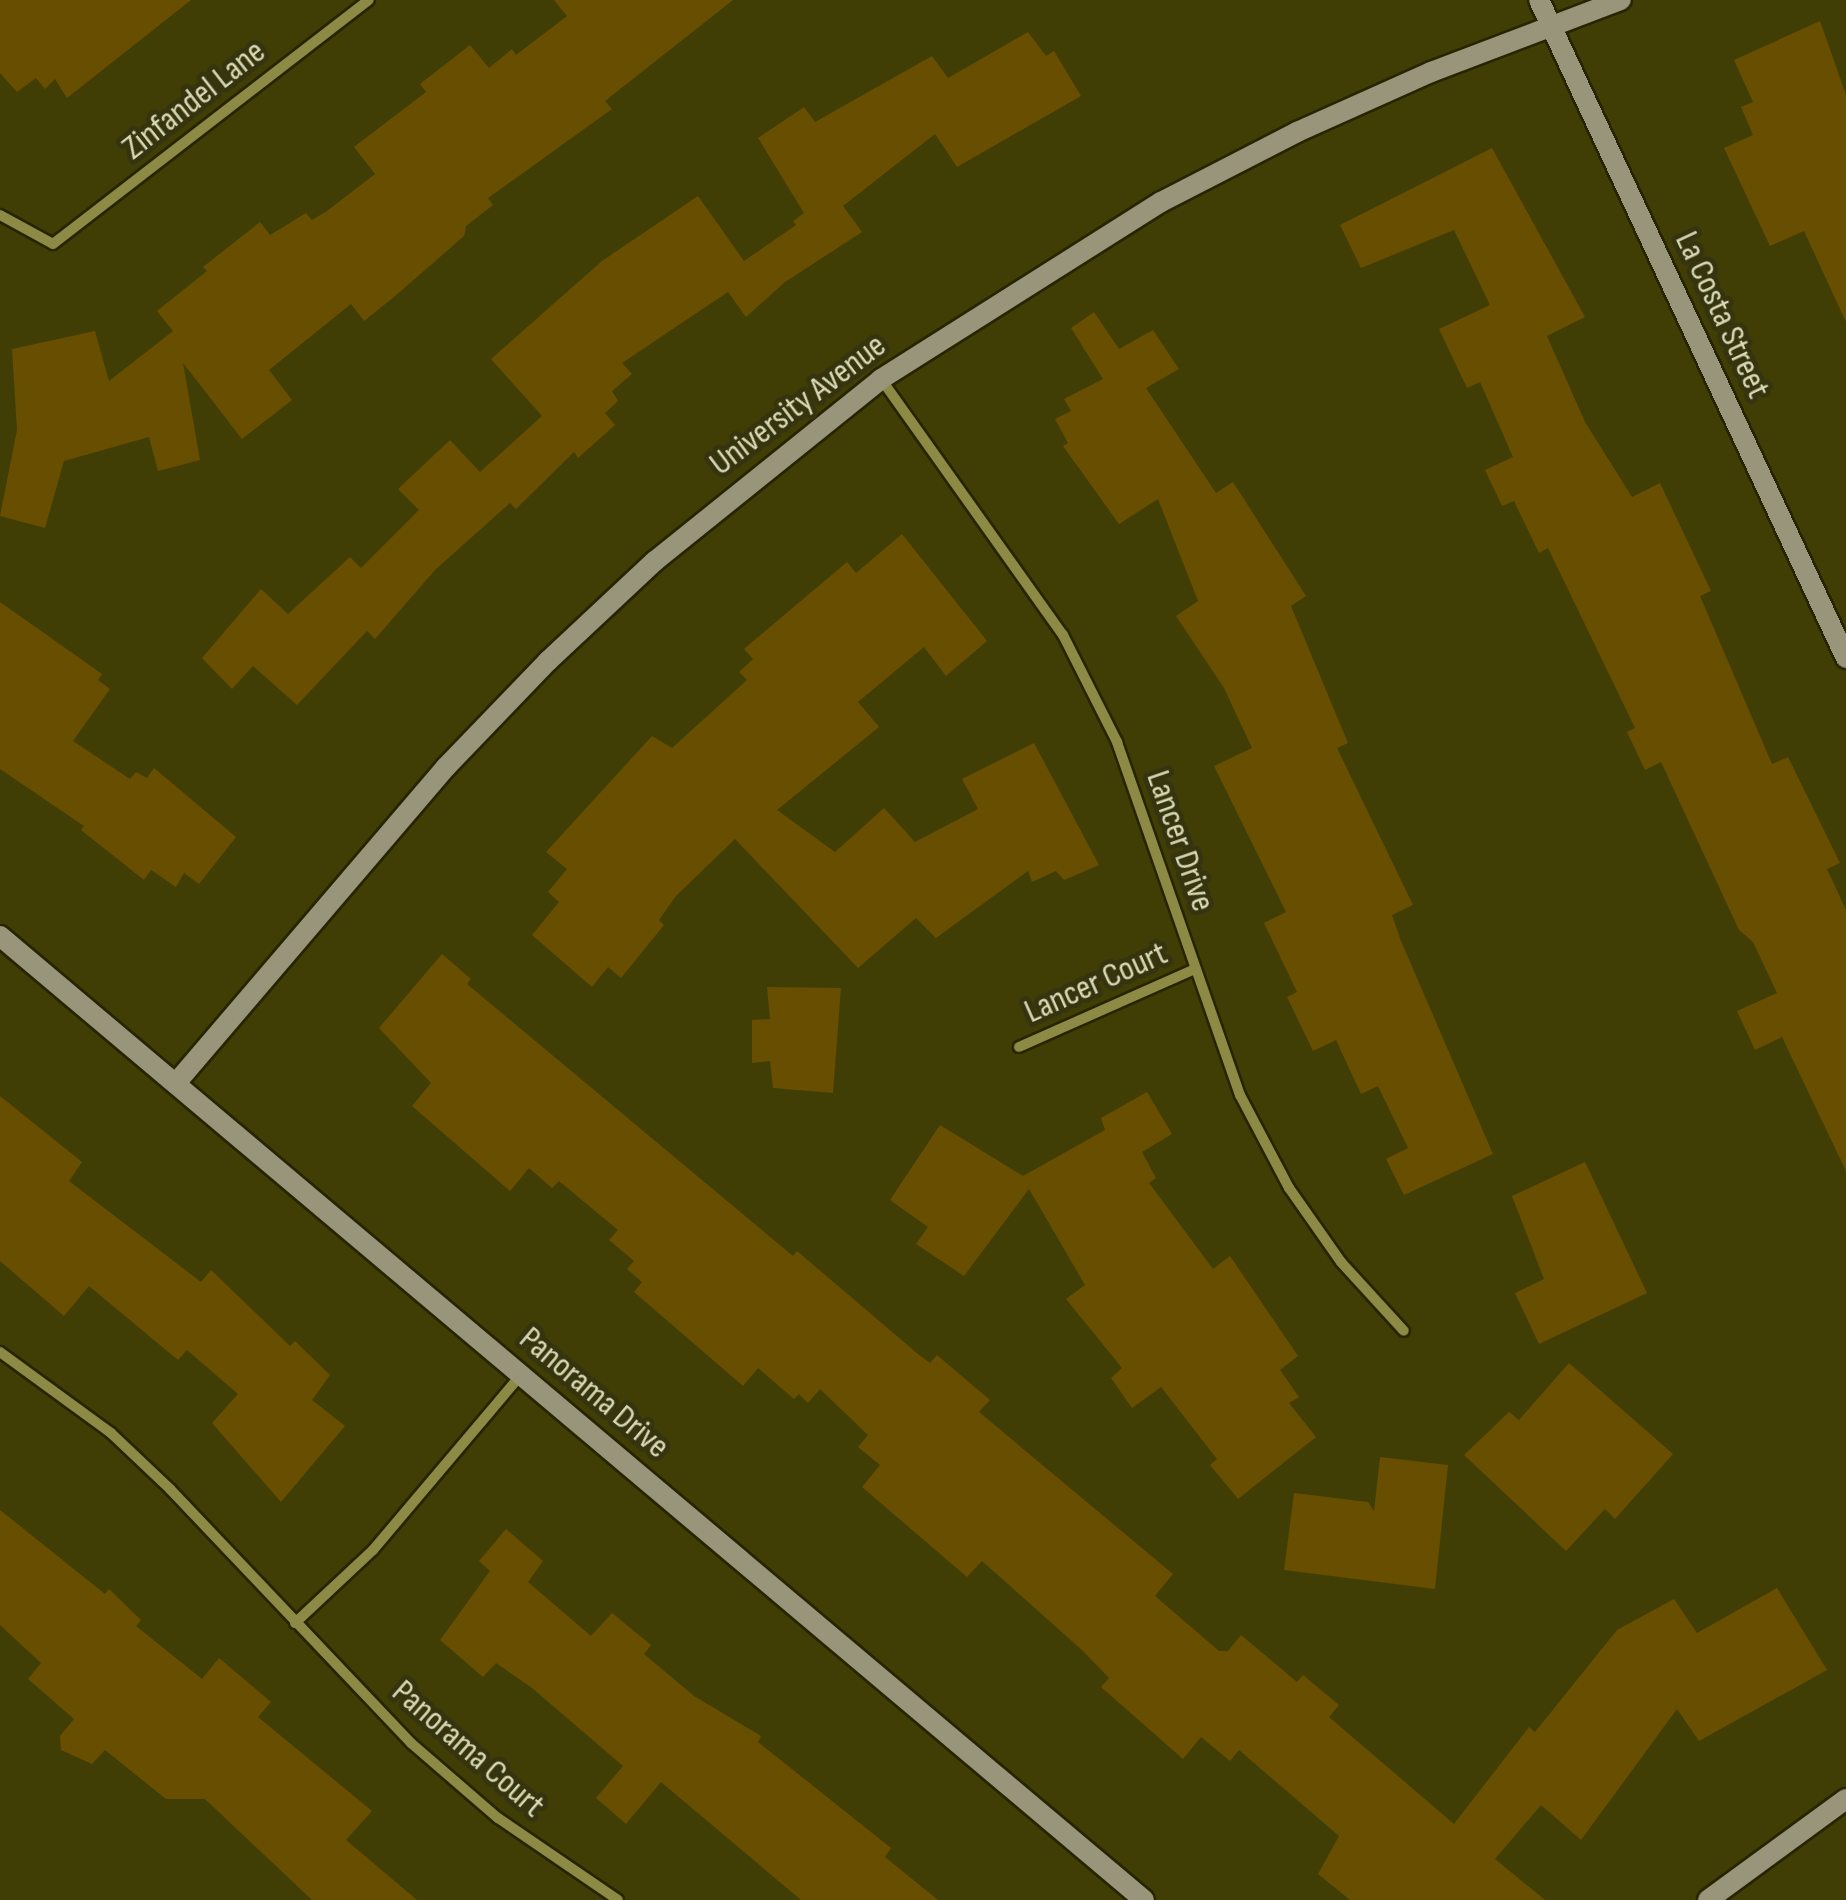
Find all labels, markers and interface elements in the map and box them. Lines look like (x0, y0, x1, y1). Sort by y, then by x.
street label: Zinfandel Lane (114, 31, 274, 169)
street label: La Costa Street (1665, 225, 1779, 405)
street label: University Avenue (701, 325, 895, 485)
street label: Lancer Drive (1136, 765, 1224, 917)
street label: Lancer Court (1018, 933, 1174, 1033)
street label: Panorama Drive (510, 1318, 678, 1468)
street label: Panorama Court (383, 1671, 553, 1827)

